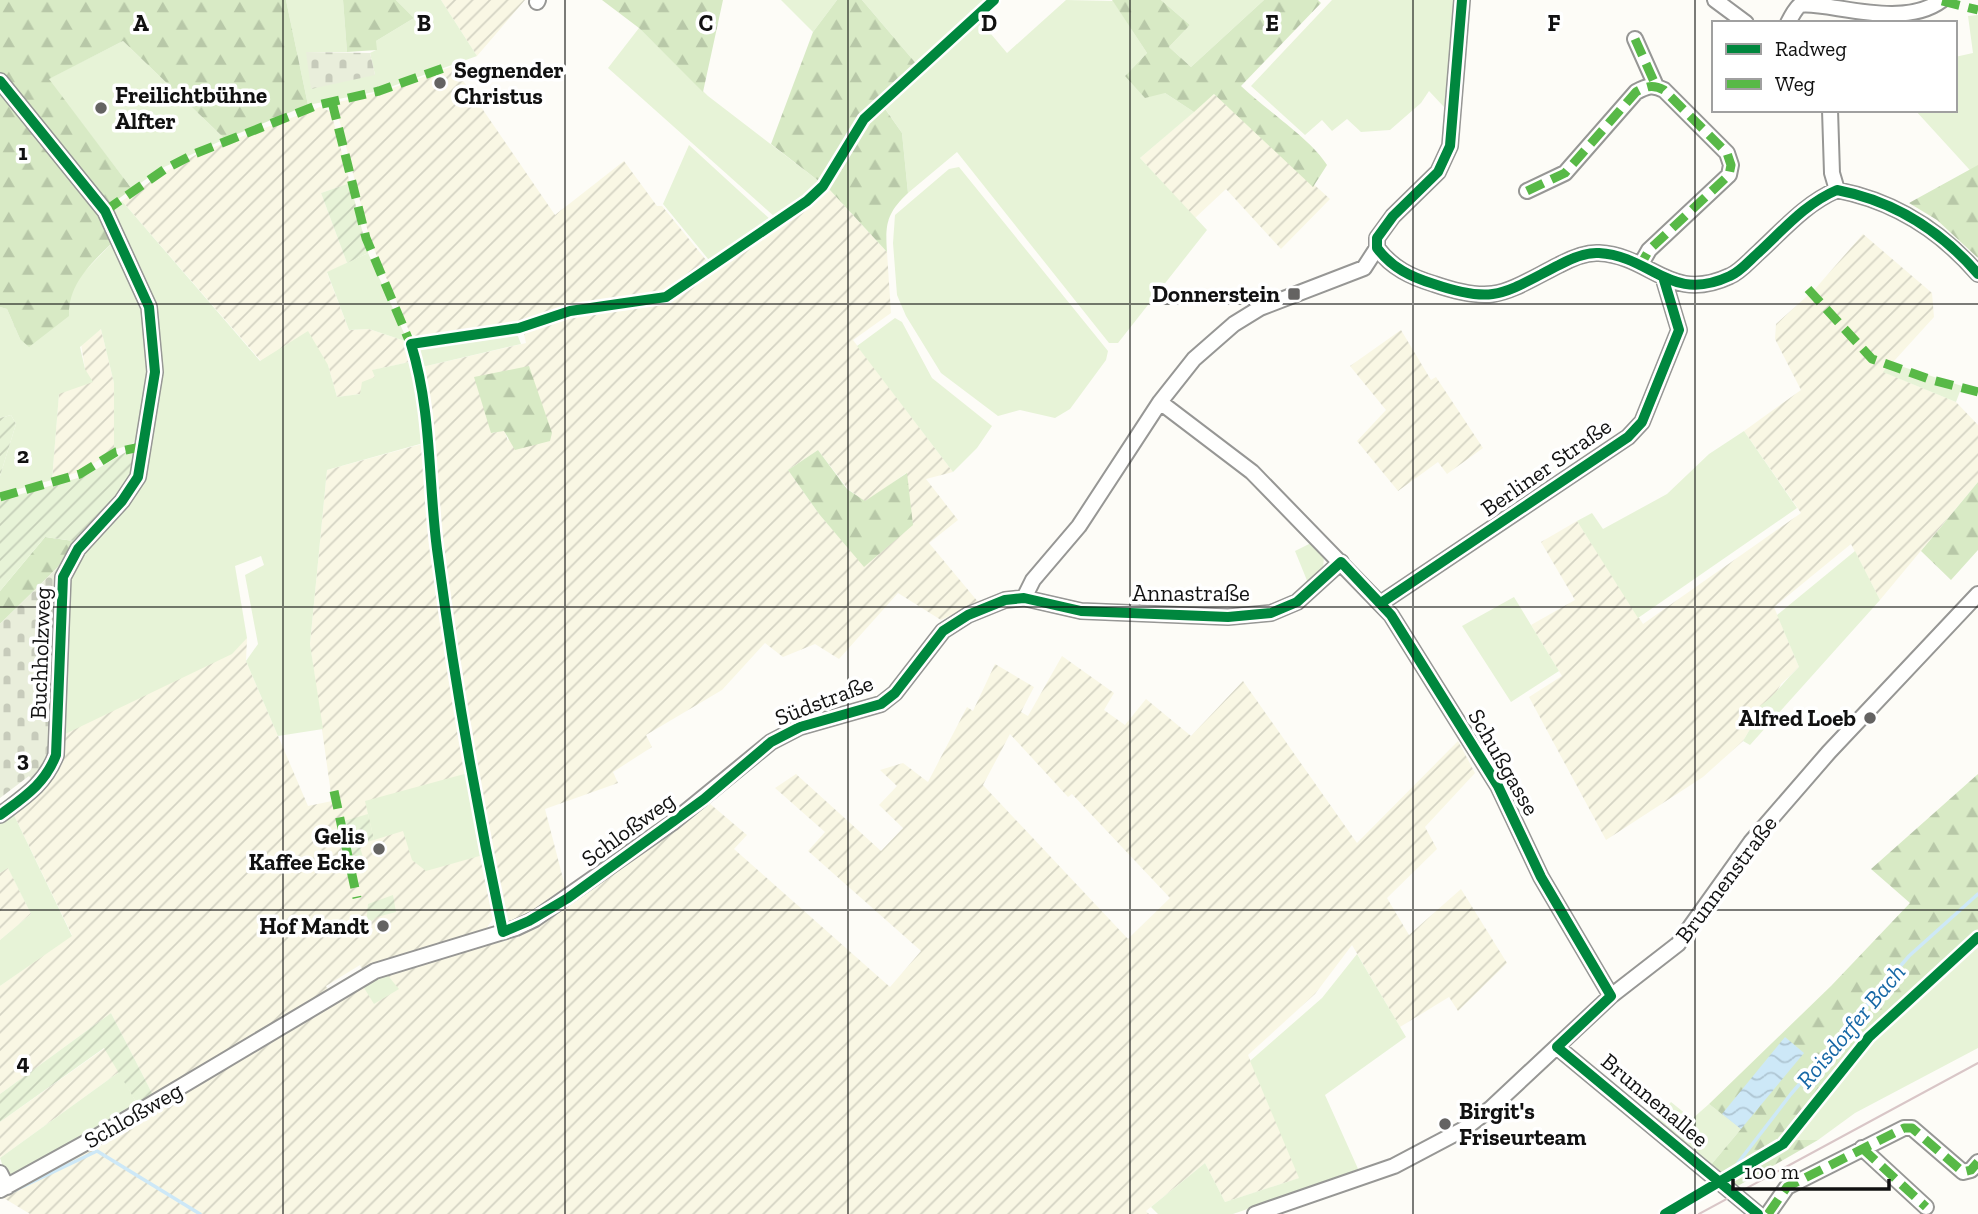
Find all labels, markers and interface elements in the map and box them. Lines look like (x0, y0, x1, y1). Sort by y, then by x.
text: A (133, 9, 149, 37)
text: B (417, 9, 431, 37)
text: C (699, 9, 713, 37)
text: D (981, 9, 997, 37)
text: E (1265, 9, 1279, 37)
text: F (1547, 9, 1561, 37)
legend (1712, 21, 1957, 112)
text: Radweg (1775, 36, 1847, 61)
place label: Segnender Christus (454, 56, 564, 110)
text: Weg (1775, 71, 1816, 96)
marker: Segnender Christus (432, 75, 448, 91)
place label: Freilichtbühne Alfter (115, 81, 267, 135)
marker: Freilichtbühne Alfter (93, 100, 109, 116)
text: 1 (18, 138, 28, 166)
place label: Donnerstein (1152, 280, 1280, 308)
marker: Donnerstein (1286, 286, 1302, 302)
street label: Berliner Straße (1475, 412, 1617, 522)
text: 2 (17, 441, 29, 469)
street label: Annastraße (1132, 579, 1250, 607)
street label: Buchholzweg (24, 586, 56, 720)
street label: Südstraße (771, 668, 877, 732)
street label: Schußgasse (1462, 704, 1546, 820)
place label: Alfred Loeb (1738, 704, 1856, 732)
marker: Alfred Loeb (1862, 710, 1878, 726)
text: 3 (17, 745, 29, 773)
street label: Schloßweg (576, 785, 681, 872)
street label: Brunnenstraße (1669, 810, 1783, 948)
place label: Gelis Kaffee Ecke (248, 822, 365, 876)
marker: Gelis Kaffee Ecke (371, 841, 387, 857)
place label: Hof Mandt (259, 912, 370, 940)
marker: Hof Mandt (375, 918, 391, 934)
water label: Roisdorfer Bach (1790, 958, 1911, 1094)
street label: Brunnenallee (1596, 1047, 1714, 1153)
text: 4 (16, 1048, 30, 1076)
street label: Schloßweg (79, 1075, 187, 1154)
place label: Birgit's Friseurteam (1459, 1097, 1586, 1151)
marker: Birgit's Friseurteam (1437, 1116, 1453, 1132)
scale bar (1733, 1148, 1889, 1192)
text: 100 m (1744, 1159, 1799, 1184)

